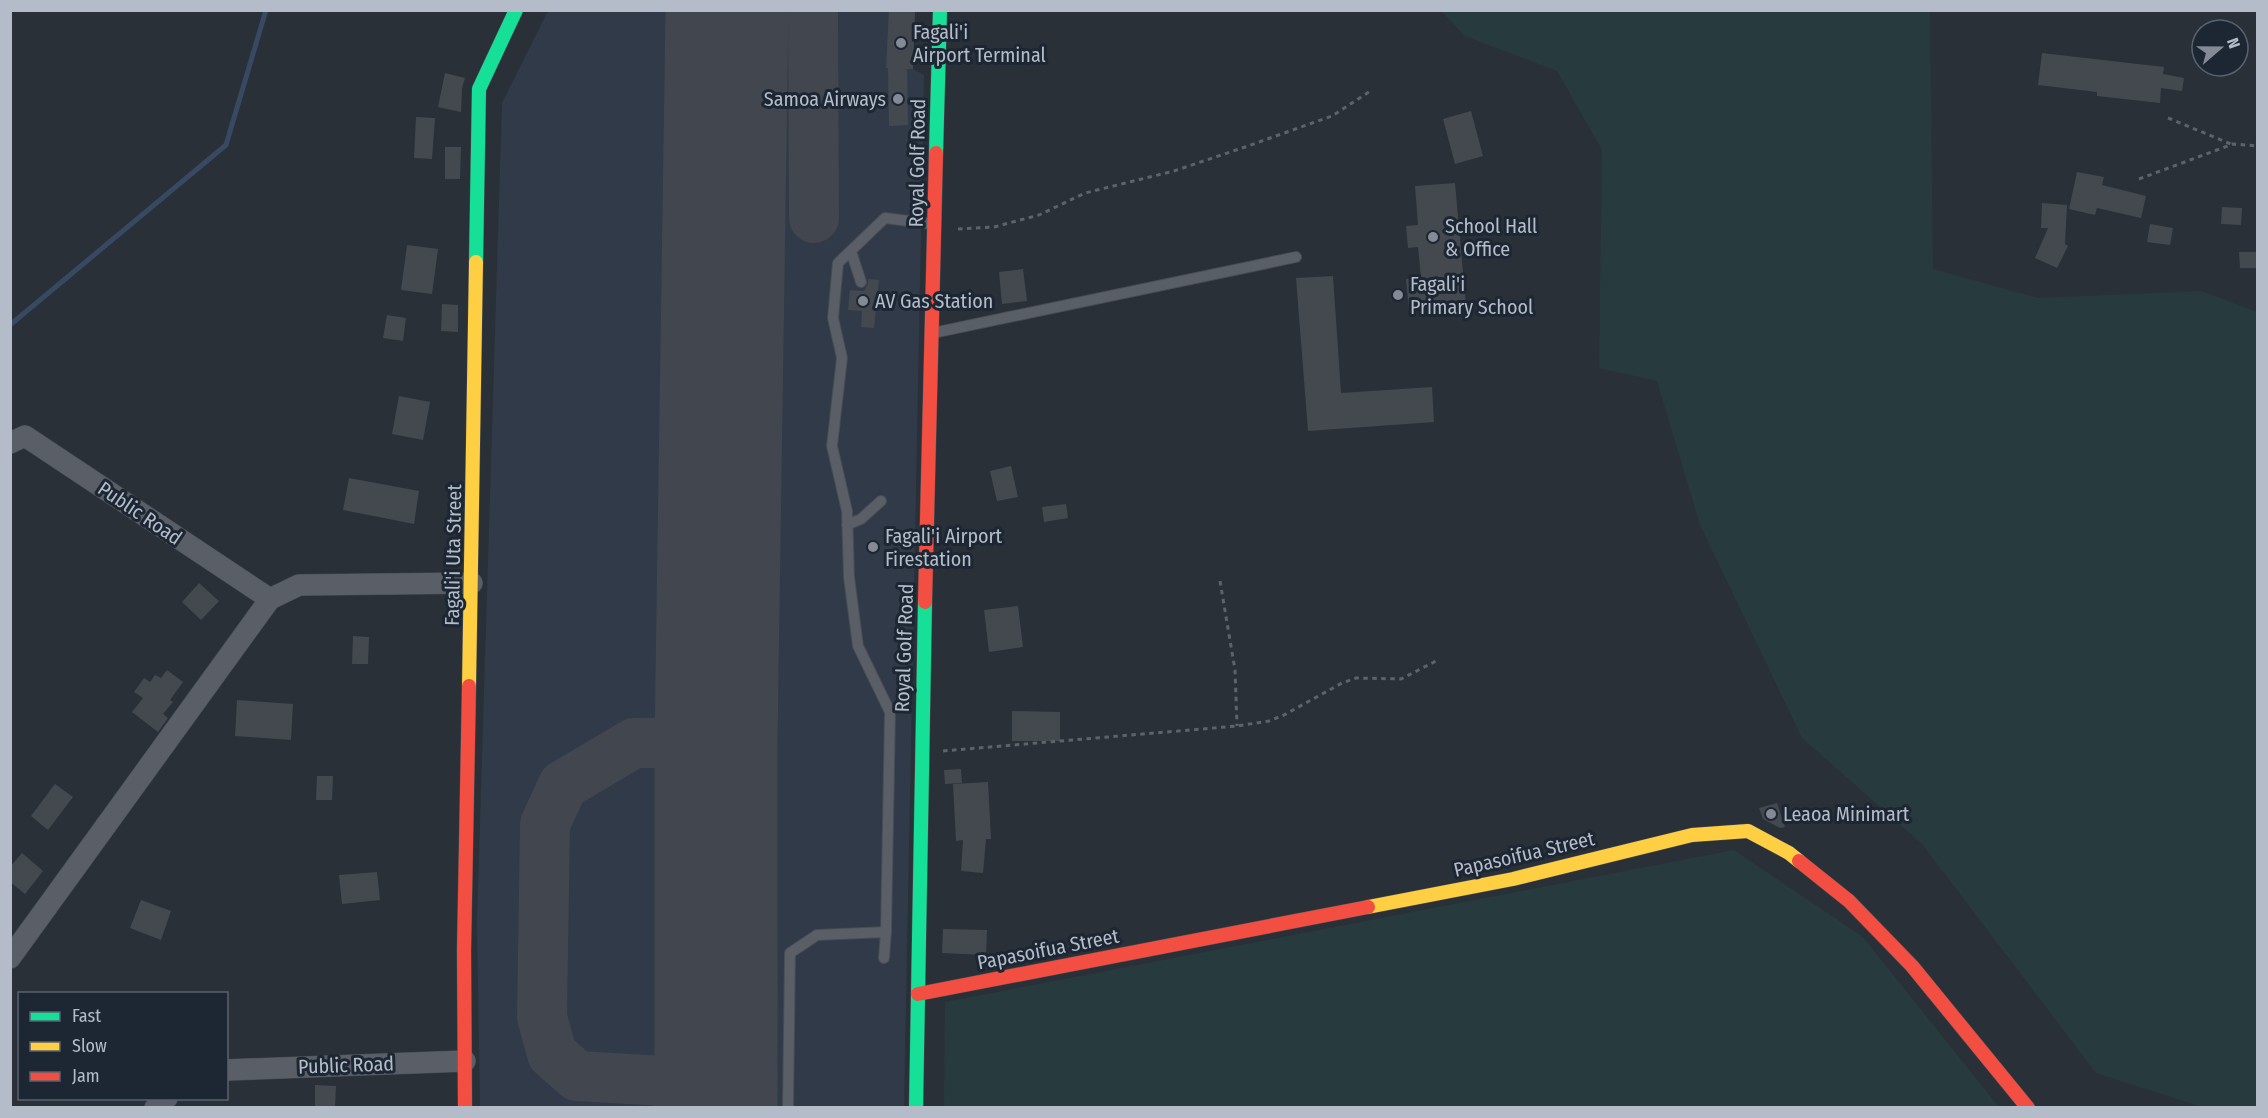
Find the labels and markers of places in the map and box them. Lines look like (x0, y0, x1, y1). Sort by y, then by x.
place label: Fagali'i Airport Terminal (913, 20, 1046, 67)
marker: Fagali'i Airport Terminal (894, 36, 908, 50)
place label: Samoa Airways (764, 87, 886, 111)
marker: Samoa Airways (891, 92, 905, 106)
place label: School Hall & Office (1445, 214, 1537, 261)
marker: School Hall & Office (1426, 230, 1440, 244)
place label: Fagali'i Primary School (1410, 272, 1533, 319)
marker: Fagali'i Primary School (1391, 288, 1405, 302)
place label: AV Gas Station (875, 289, 993, 313)
marker: AV Gas Station (856, 294, 870, 308)
place label: Fagali'i Airport Firestation (885, 524, 1003, 571)
marker: Fagali'i Airport Firestation (866, 540, 880, 554)
place label: Leaoa Minimart (1783, 802, 1910, 826)
marker: Leaoa Minimart (1764, 807, 1778, 821)

